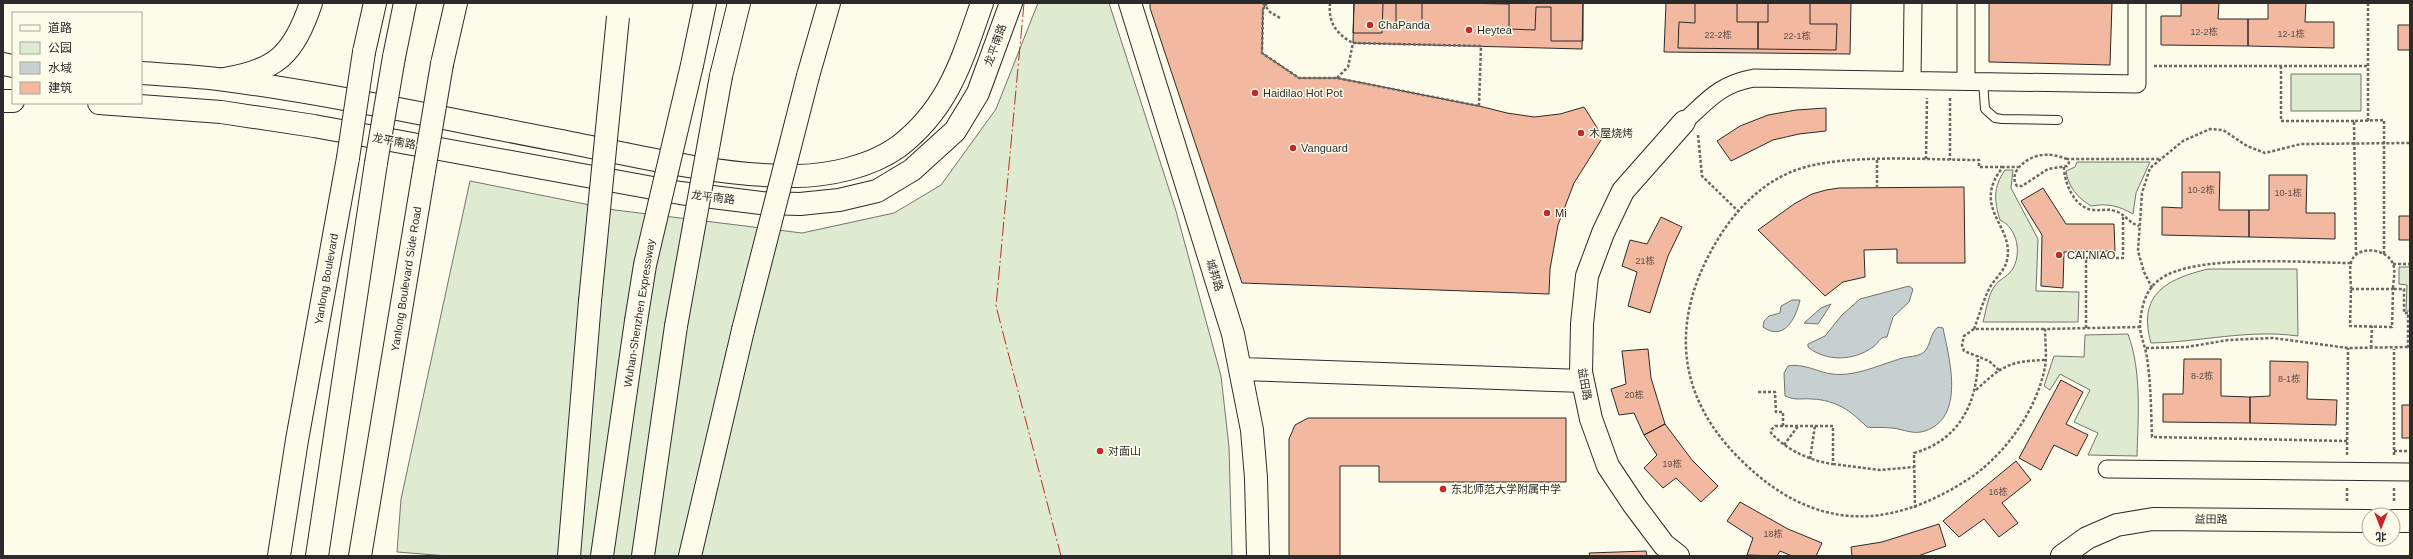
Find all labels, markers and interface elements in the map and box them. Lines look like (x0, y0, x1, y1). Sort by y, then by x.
legend (12, 12, 142, 104)
place label: ChaPanda (1378, 19, 1431, 31)
marker: ChaPanda (1365, 20, 1375, 30)
text: 道路 (48, 21, 72, 35)
street label: 龙平南路 (982, 22, 1008, 68)
place label: Heytea (1477, 24, 1513, 36)
marker: Heytea (1464, 25, 1474, 35)
house number: 12-2栋 (2190, 26, 2218, 37)
house number: 12-1栋 (2277, 28, 2305, 39)
house number: 22-2栋 (1704, 29, 1732, 40)
house number: 22-1栋 (1783, 30, 1811, 41)
text: 公园 (48, 41, 72, 55)
text: 水域 (48, 61, 72, 75)
text: 建筑 (48, 81, 72, 95)
place label: Haidilao Hot Pot (1263, 87, 1343, 99)
marker: Haidilao Hot Pot (1250, 88, 1260, 98)
place label: 木屋烧烤 (1589, 127, 1633, 139)
marker: 木屋烧烤 (1576, 128, 1586, 138)
street label: 龙平南路 (371, 131, 417, 151)
place label: Vanguard (1301, 142, 1348, 154)
marker: Vanguard (1288, 143, 1298, 153)
house number: 10-2栋 (2187, 184, 2215, 195)
house number: 10-1栋 (2274, 187, 2302, 198)
street label: 龙平南路 (690, 188, 736, 206)
street label: Yanlong Boulevard Side Road (389, 206, 423, 352)
place label: Mi (1555, 207, 1567, 219)
marker: Mi (1542, 208, 1552, 218)
street label: Yanlong Boulevard (312, 233, 340, 325)
street label: Wuhan-Shenzhen Expressway (621, 237, 657, 388)
place label: CAI NIAO (2067, 249, 2116, 261)
marker: CAI NIAO (2054, 250, 2064, 260)
house number: 21栋 (1635, 255, 1655, 266)
street label: 城邦路 (1204, 257, 1226, 293)
street label: 益田路 (1576, 367, 1594, 401)
house number: 8-2栋 (2191, 370, 2213, 381)
house number: 8-1栋 (2278, 373, 2300, 384)
house number: 20栋 (1624, 389, 1644, 400)
place label: 对面山 (1108, 445, 1141, 457)
marker: 对面山 (1095, 446, 1105, 456)
house number: 19栋 (1662, 458, 1682, 469)
place label: 东北师范大学附属中学 (1451, 483, 1561, 495)
marker: 东北师范大学附属中学 (1438, 484, 1448, 494)
house number: 16栋 (1988, 486, 2008, 497)
north arrow (2361, 507, 2401, 547)
street label: 益田路 (2194, 513, 2228, 525)
house number: 18栋 (1763, 528, 1783, 539)
text: 北 (2376, 531, 2387, 543)

